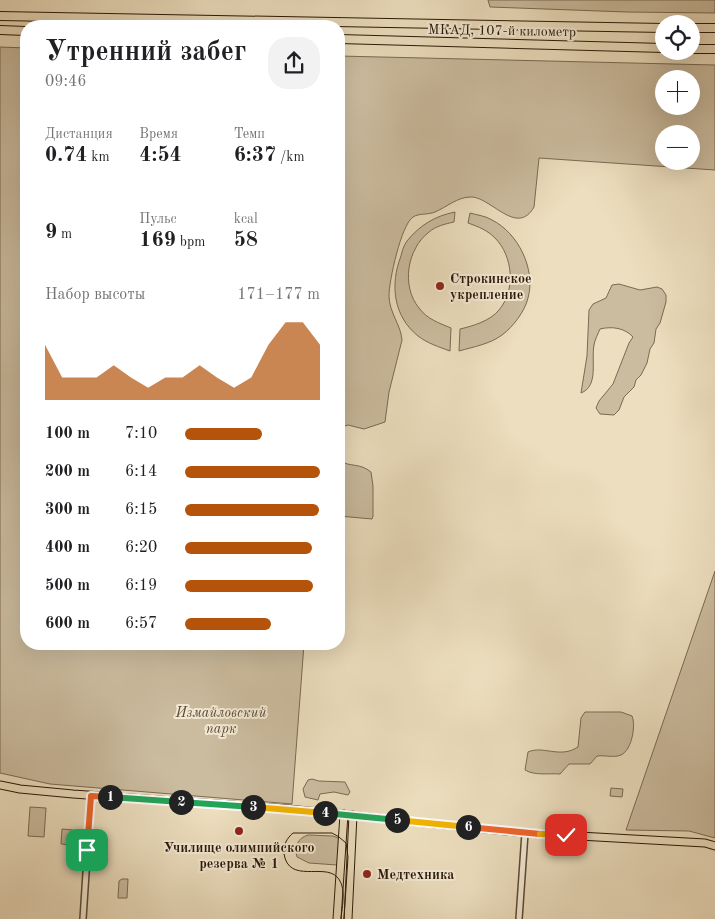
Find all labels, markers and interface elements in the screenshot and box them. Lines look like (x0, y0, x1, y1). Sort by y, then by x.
map controls (655, 15, 700, 170)
button: locate (655, 15, 700, 60)
street label: МКАД, 107-й километр (428, 23, 576, 39)
button: share (268, 37, 320, 89)
text: Утренний забег (45, 39, 246, 67)
button: + (655, 70, 700, 115)
text: 09:46 (45, 74, 87, 90)
button: − (655, 125, 700, 170)
text: Дистанция (45, 127, 113, 141)
text: Время (139, 127, 178, 141)
text: Темп (234, 127, 265, 141)
text: 0.74 (45, 145, 87, 166)
text: 4:54 (139, 145, 182, 166)
text: 6:37 (234, 145, 276, 166)
text: km (87, 150, 110, 164)
text: /km (276, 150, 305, 164)
text: Пульс (139, 212, 177, 226)
text: kcal (234, 212, 258, 226)
text: 9 (45, 222, 57, 243)
text: m (57, 227, 72, 241)
text: 169 (139, 230, 176, 251)
text: 58 (234, 230, 258, 251)
text: bpm (176, 235, 205, 249)
place label: Строкинское укрепление (450, 272, 532, 302)
marker: Строкинское укрепление (434, 280, 446, 292)
text: Набор высоты (45, 287, 145, 303)
text: 171–177 m (237, 287, 320, 303)
text: 100 m (45, 426, 90, 442)
text: 7:10 (125, 426, 157, 442)
text: 200 m (45, 464, 90, 480)
text: 6:14 (125, 464, 157, 480)
text: 300 m (45, 502, 90, 518)
text: 6:15 (125, 502, 157, 518)
text: 400 m (45, 540, 90, 556)
text: 6:20 (125, 540, 157, 556)
text: 500 m (45, 578, 90, 594)
text: 6:19 (125, 578, 157, 594)
text: 600 m (45, 616, 90, 632)
text: 6:57 (125, 616, 157, 632)
park label: Измайловский парк (174, 706, 267, 737)
pin: 1 (98, 784, 122, 810)
text: 1 (106, 790, 115, 804)
pin: 2 (168, 790, 194, 814)
pin: 3 (240, 794, 266, 820)
text: 2 (177, 795, 186, 809)
text: 3 (249, 800, 258, 814)
pin: 4 (312, 800, 338, 826)
text: 4 (321, 806, 330, 820)
pin: 5 (384, 808, 410, 832)
text: 5 (393, 813, 402, 827)
pin: 6 (456, 814, 480, 840)
pin (545, 814, 587, 856)
text: 6 (464, 820, 473, 834)
icon: check (552, 821, 580, 849)
marker: Училище олимпийского резерва № 1 (233, 825, 245, 837)
pin (66, 829, 108, 871)
icon: arrive (73, 836, 101, 864)
place label: Училище олимпийского резерва № 1 (163, 841, 315, 871)
marker: Медтехника (361, 868, 373, 880)
place label: Медтехника (377, 868, 454, 882)

